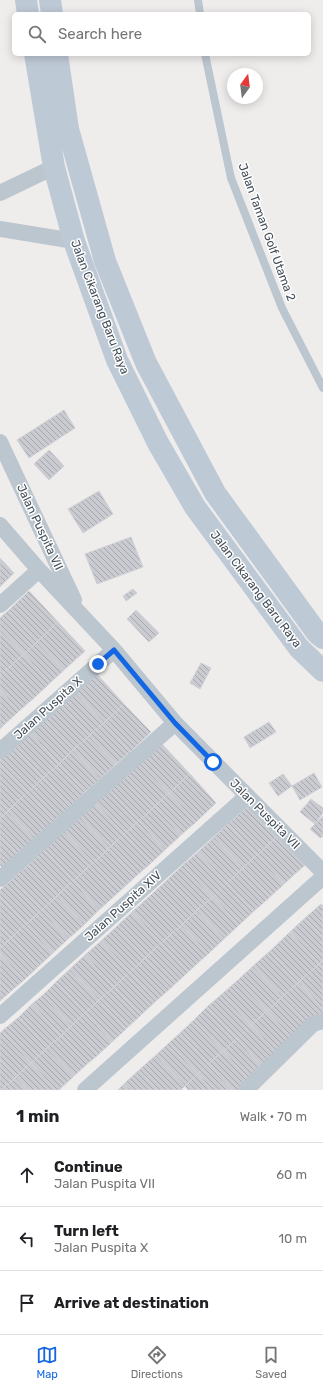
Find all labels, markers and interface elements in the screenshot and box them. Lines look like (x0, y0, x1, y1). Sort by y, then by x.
search box (12, 12, 311, 56)
icon: search (26, 23, 48, 45)
text: Search here (58, 25, 142, 43)
north arrow (227, 68, 263, 104)
street label: Jalan Taman Golf Utama 2 (235, 161, 299, 303)
street label: Jalan Cikarang Baru Raya (68, 238, 132, 376)
street label: Jalan Puspita VII (14, 482, 66, 572)
street label: Jalan Cikarang Baru Raya (207, 528, 305, 650)
route end (89, 655, 107, 673)
street label: Jalan Puspita X (11, 673, 85, 742)
route start (204, 753, 222, 771)
street label: Jalan Puspita VII (227, 776, 303, 852)
street label: Jalan Puspita XIV (82, 868, 164, 944)
text: 1 min (16, 1106, 59, 1126)
text: Walk · 70 m (240, 1109, 307, 1124)
text: Continue (54, 1158, 123, 1176)
icon: ahead (16, 1164, 38, 1186)
text: 60 m (276, 1167, 307, 1182)
text: Jalan Puspita VII (54, 1176, 155, 1191)
text: Turn left (54, 1222, 119, 1240)
icon: left (16, 1228, 38, 1250)
text: 10 m (278, 1231, 307, 1246)
text: Jalan Puspita X (54, 1240, 148, 1255)
icon: arrive (16, 1292, 38, 1314)
text: Arrive at destination (54, 1294, 209, 1312)
tab: Map (36, 1344, 58, 1381)
tab: Directions (131, 1344, 183, 1381)
tab: Saved (255, 1344, 287, 1381)

